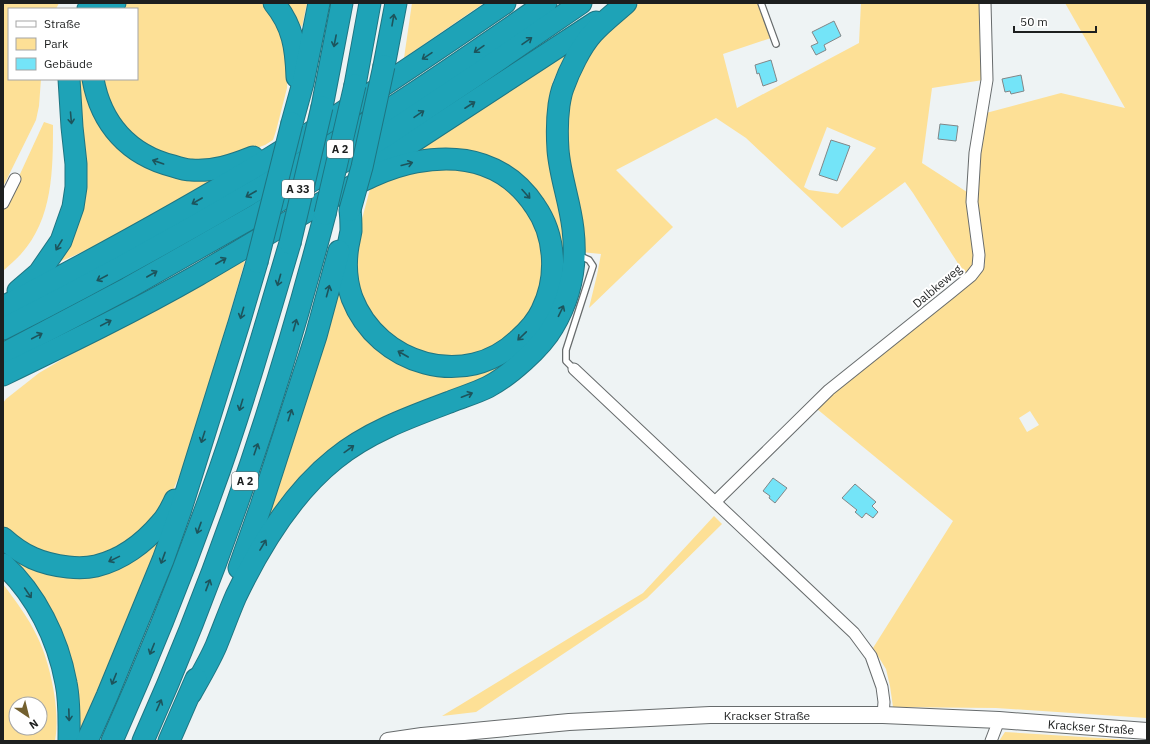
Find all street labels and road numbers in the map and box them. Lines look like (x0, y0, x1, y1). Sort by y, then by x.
road number: A 2 (327, 140, 353, 158)
road number: A 33 (282, 180, 314, 198)
street label: Dalbkeweg (909, 261, 965, 311)
road number: A 2 (232, 472, 258, 490)
street label: Krackser Straße (724, 708, 811, 723)
street label: Krackser Straße (1047, 717, 1135, 738)

